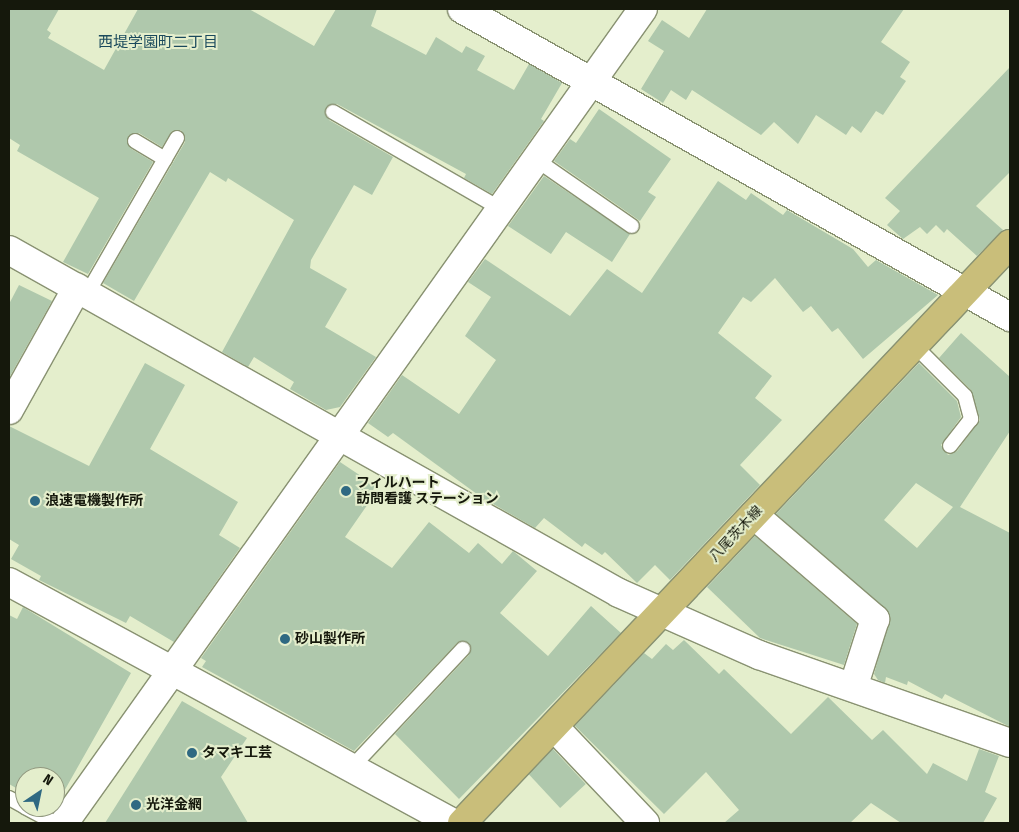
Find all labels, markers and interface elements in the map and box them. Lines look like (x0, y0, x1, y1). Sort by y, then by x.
district label: 西堤学園町二丁目 (98, 34, 218, 52)
place label: フィルハート 訪問看護 ステーション (356, 475, 499, 508)
marker: フィルハート 訪問看護 ステーション (340, 485, 352, 497)
place label: 浪速電機製作所 (45, 493, 143, 509)
marker: 浪速電機製作所 (29, 495, 41, 507)
street label: 八尾茨木線 (706, 503, 766, 565)
place label: 砂山製作所 (295, 631, 365, 647)
marker: 砂山製作所 (279, 633, 291, 645)
place label: タマキ工芸 (202, 745, 272, 761)
marker: タマキ工芸 (186, 747, 198, 759)
north arrow (15, 767, 65, 817)
text: N (40, 771, 56, 789)
place label: 光洋金網 (146, 797, 202, 813)
marker: 光洋金網 (130, 799, 142, 811)

